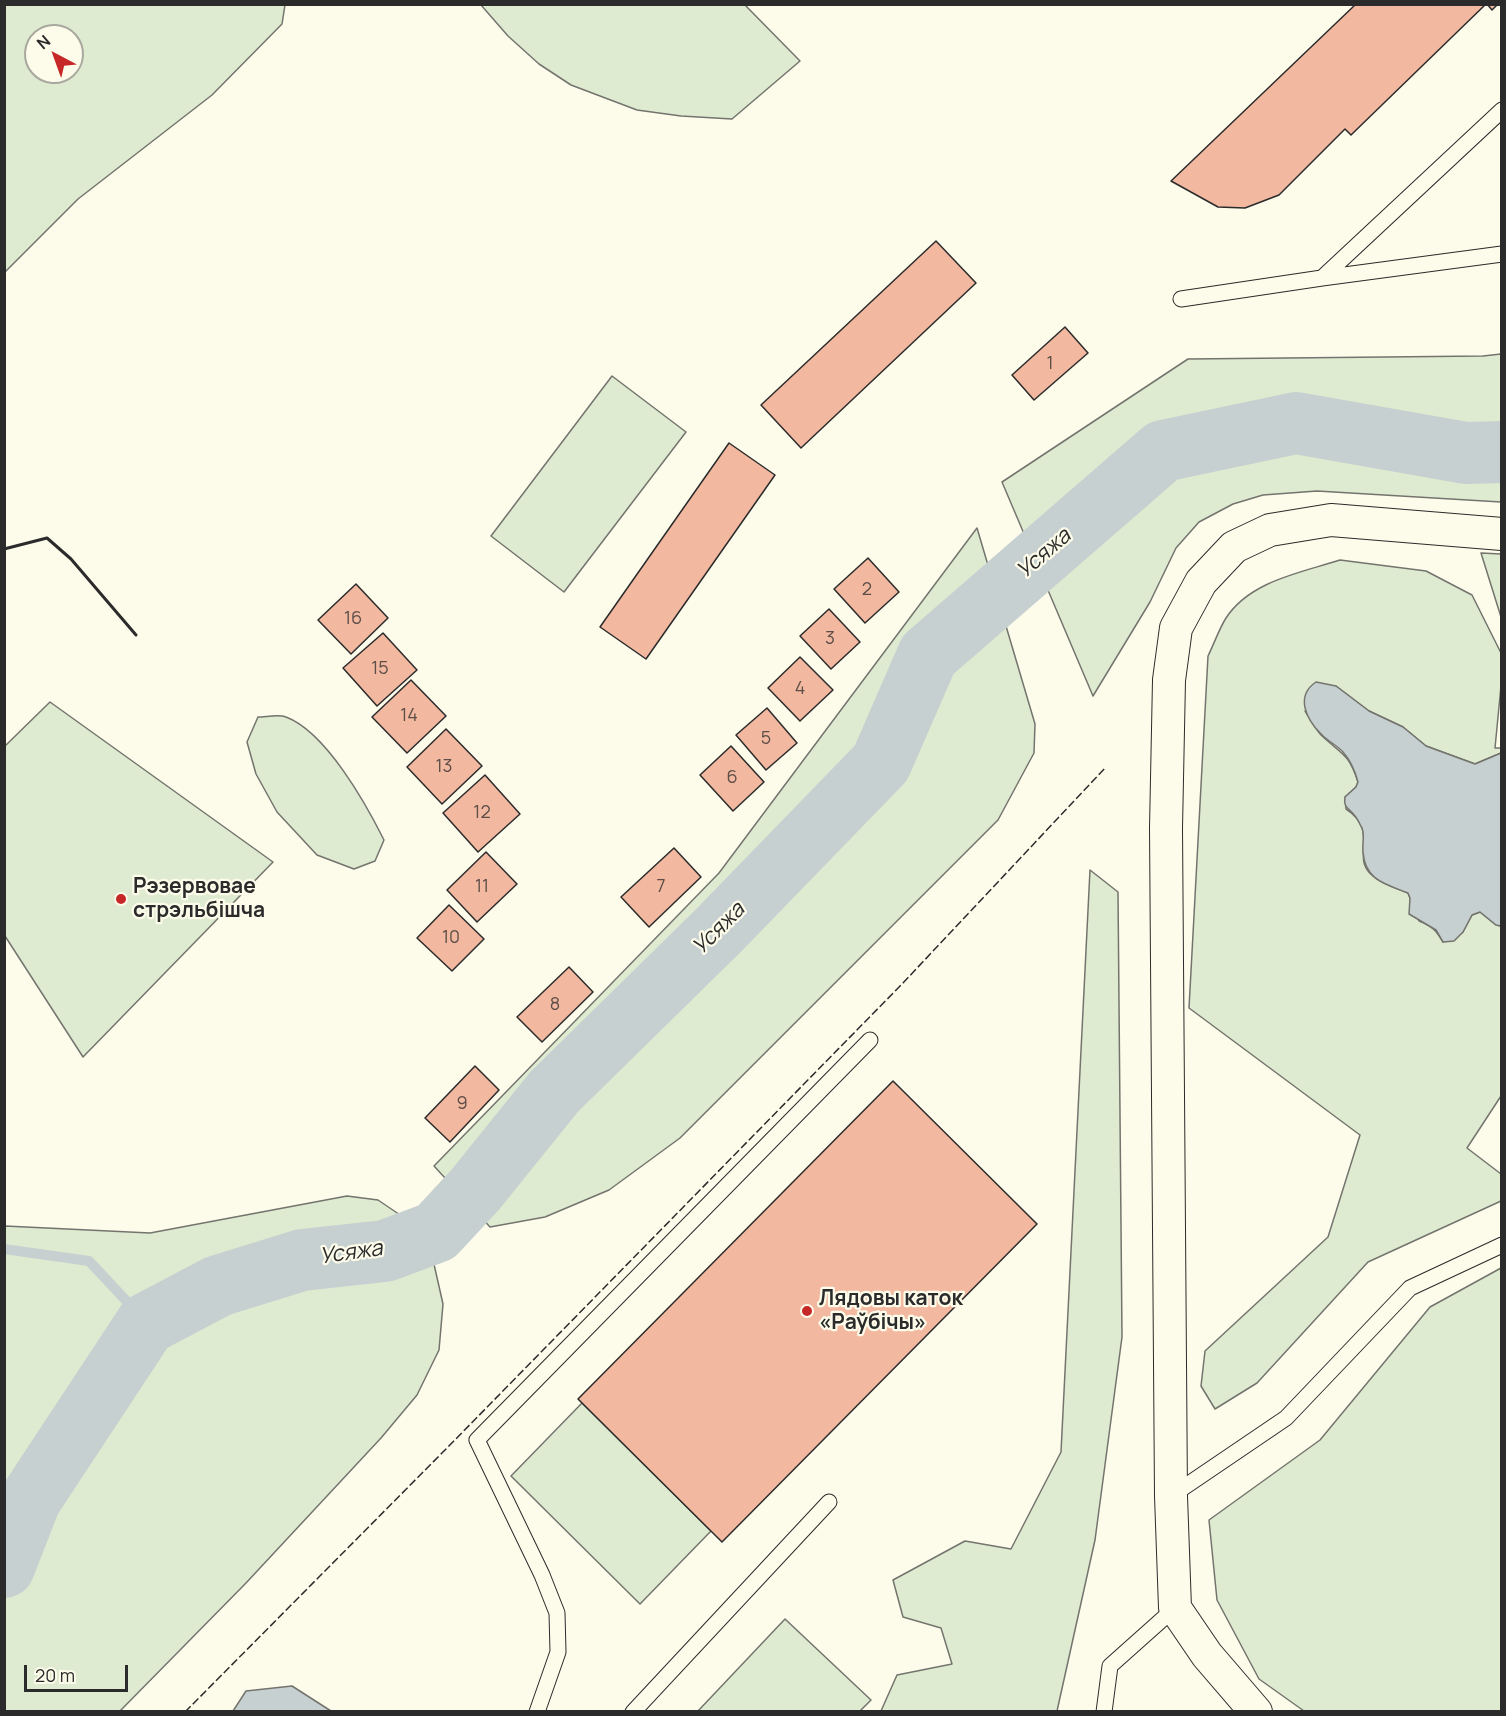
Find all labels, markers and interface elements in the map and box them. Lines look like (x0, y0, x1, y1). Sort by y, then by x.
north arrow (24, 24, 84, 84)
text: N (32, 30, 55, 54)
house number: 1 (1046, 353, 1054, 375)
water label: Усяжа (1011, 523, 1077, 585)
house number: 2 (862, 579, 872, 601)
house number: 16 (344, 608, 362, 630)
house number: 3 (825, 628, 835, 650)
house number: 15 (371, 658, 389, 680)
house number: 4 (795, 678, 805, 700)
house number: 14 (400, 705, 418, 727)
house number: 5 (761, 728, 771, 750)
house number: 13 (436, 756, 452, 778)
house number: 6 (726, 767, 738, 789)
house number: 12 (473, 802, 491, 824)
place label: Рэзервовае стрэльбішча (133, 874, 265, 924)
house number: 11 (475, 876, 489, 898)
house number: 7 (656, 876, 666, 898)
marker: Рэзервовае стрэльбішча (114, 892, 128, 906)
water label: Усяжа (687, 897, 751, 961)
house number: 10 (442, 927, 460, 949)
house number: 8 (550, 994, 560, 1016)
house number: 9 (456, 1093, 468, 1115)
water label: Усяжа (318, 1236, 384, 1270)
place label: Лядовы каток «Раўбічы» (819, 1286, 963, 1336)
marker: Лядовы каток «Раўбічы» (800, 1304, 814, 1318)
scale bar (27, 1653, 130, 1691)
text: 20 m (35, 1663, 75, 1687)

